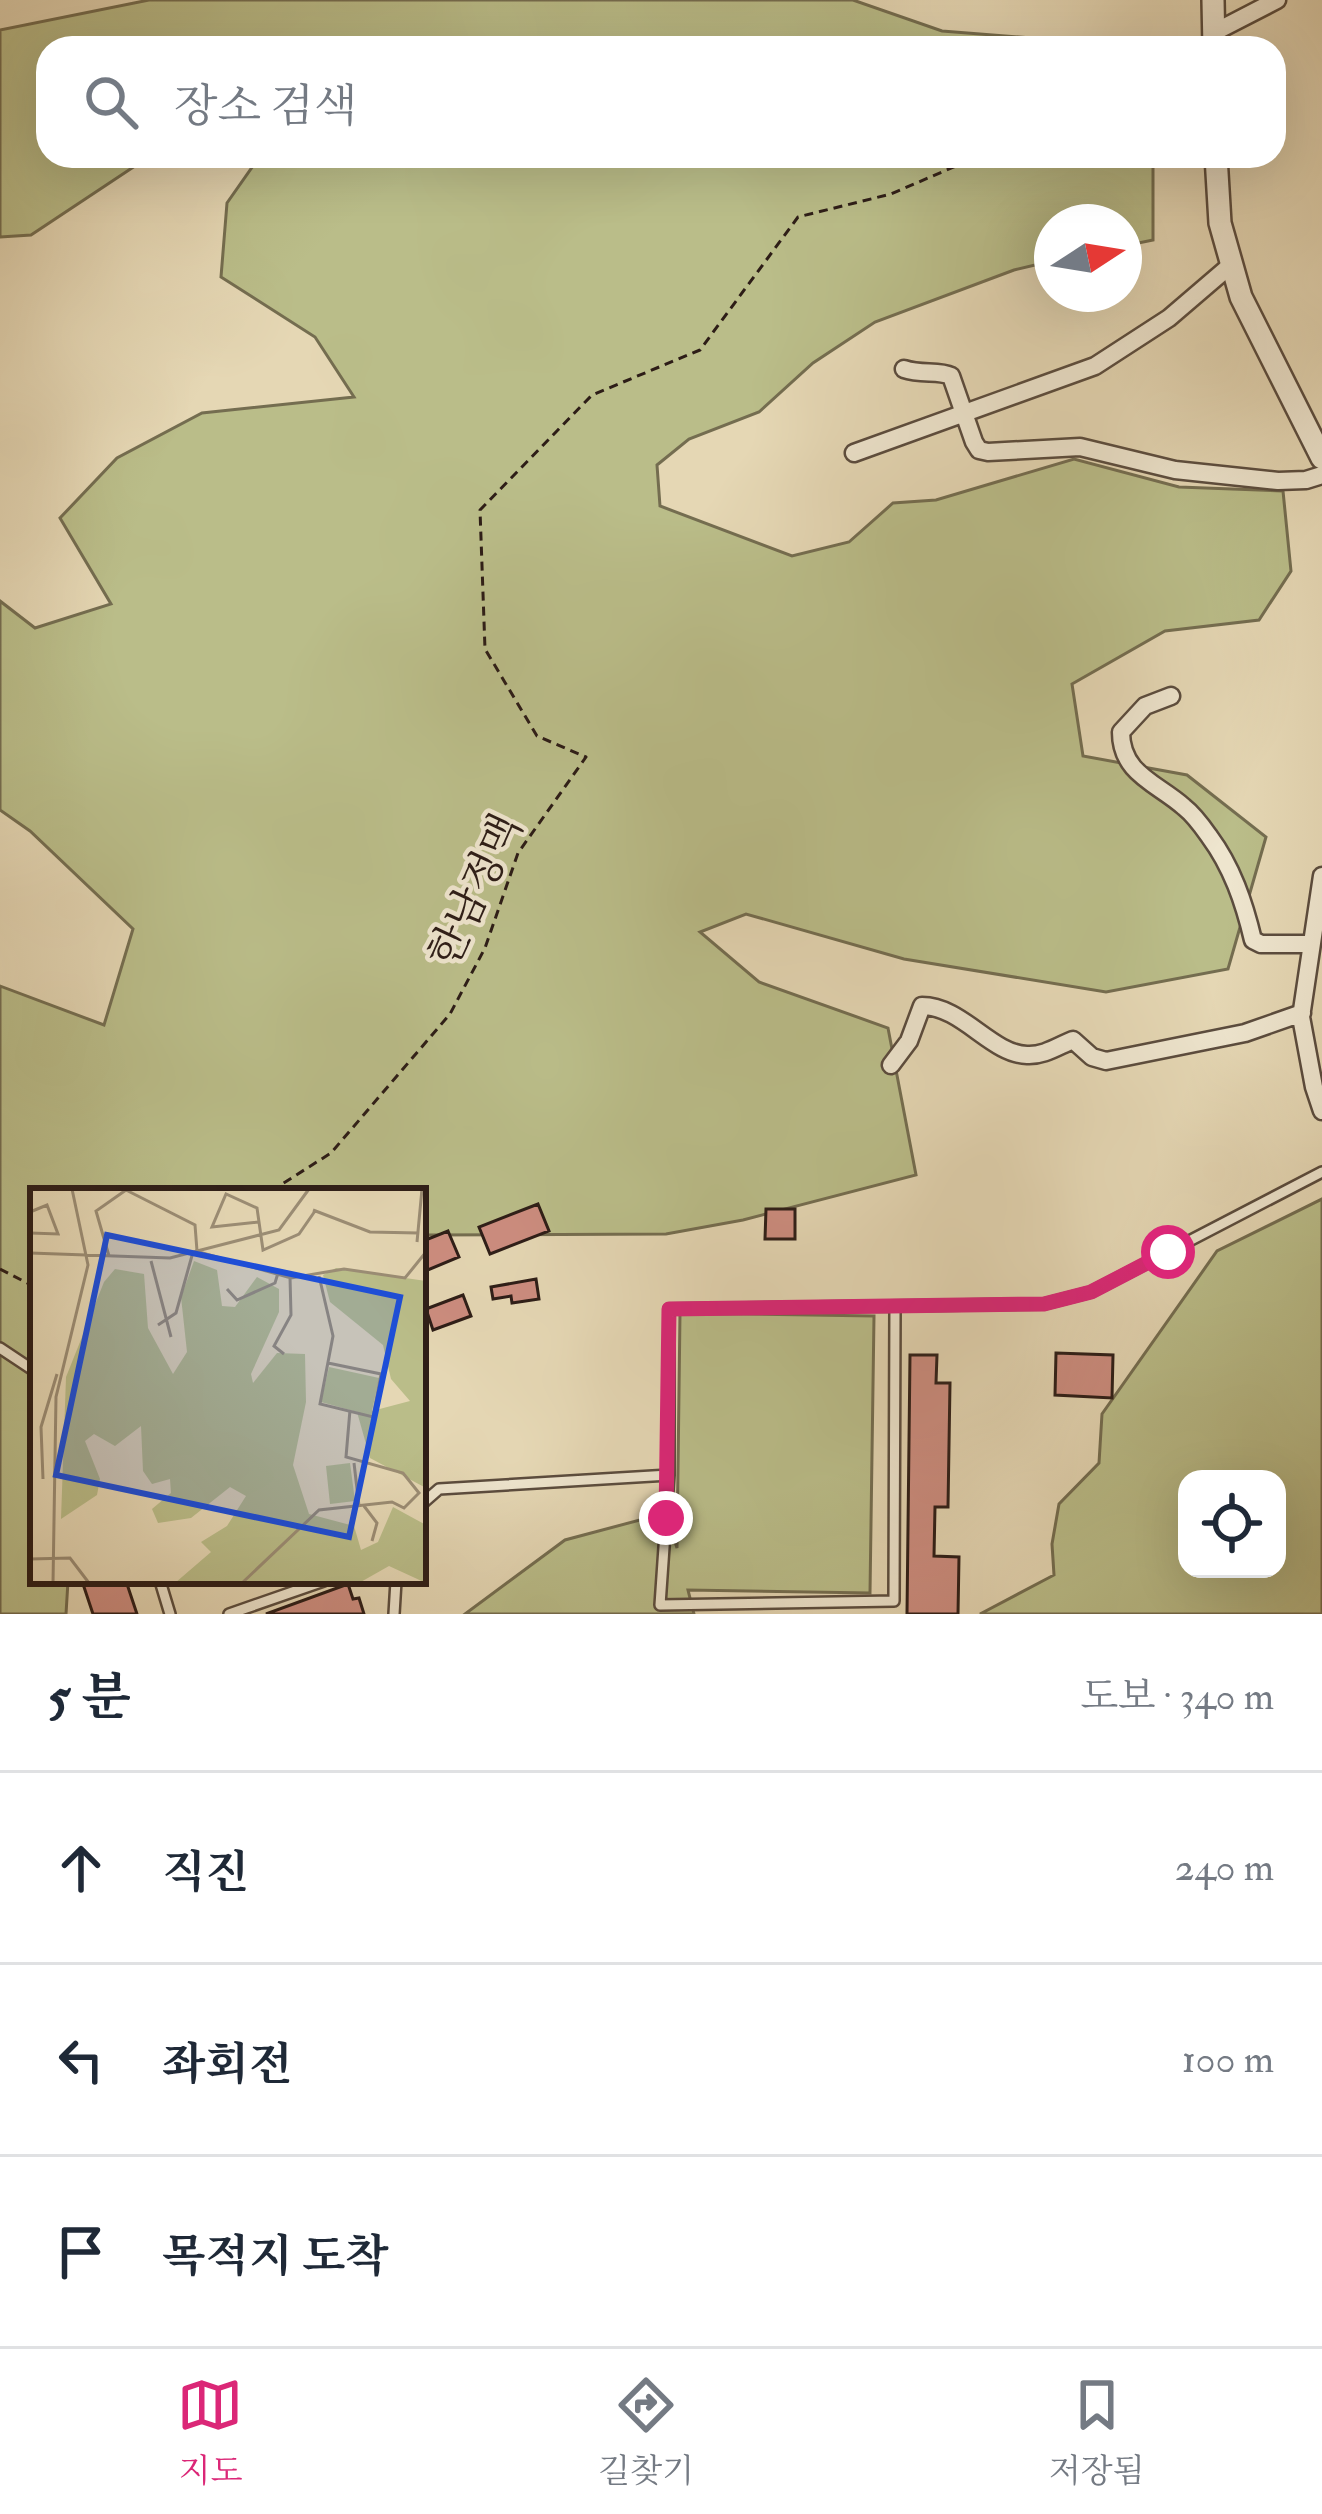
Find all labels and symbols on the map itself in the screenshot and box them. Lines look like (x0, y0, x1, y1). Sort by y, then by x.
north arrow (1034, 204, 1142, 312)
street label: 한남정맥 (418, 806, 534, 976)
inset map (30, 1188, 426, 1584)
route start (1141, 1225, 1195, 1279)
route end (639, 1491, 693, 1545)

